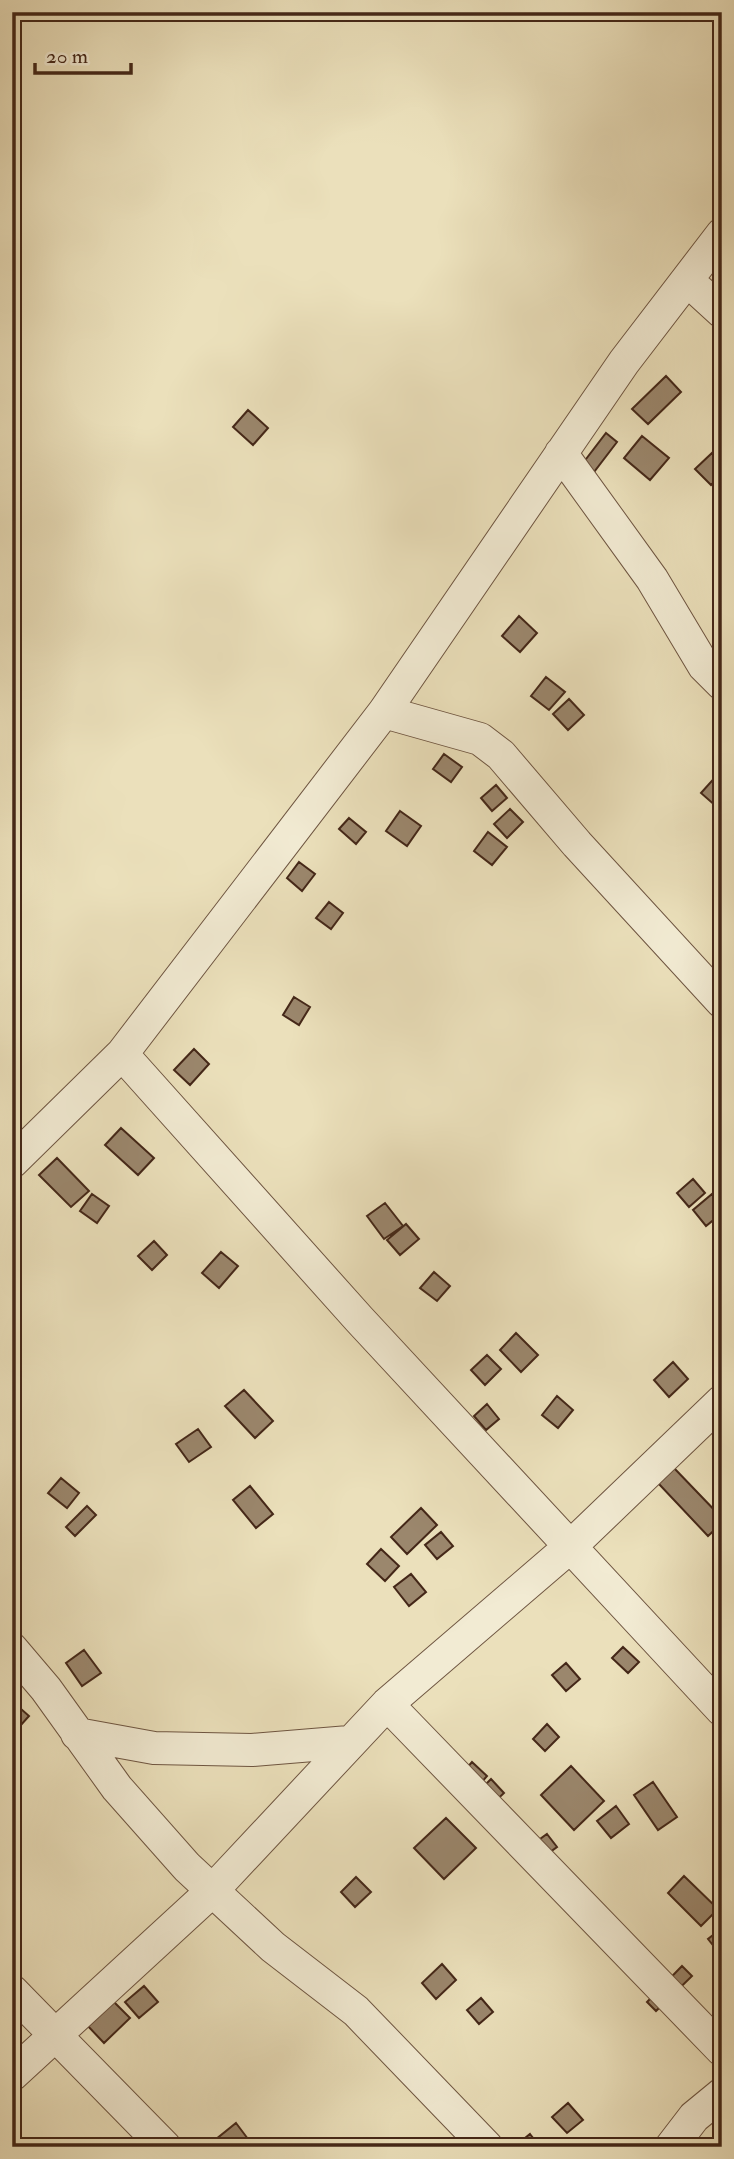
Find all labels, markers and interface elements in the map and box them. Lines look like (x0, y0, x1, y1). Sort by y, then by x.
scale bar (35, 32, 131, 76)
text: 20 m (46, 43, 88, 70)

